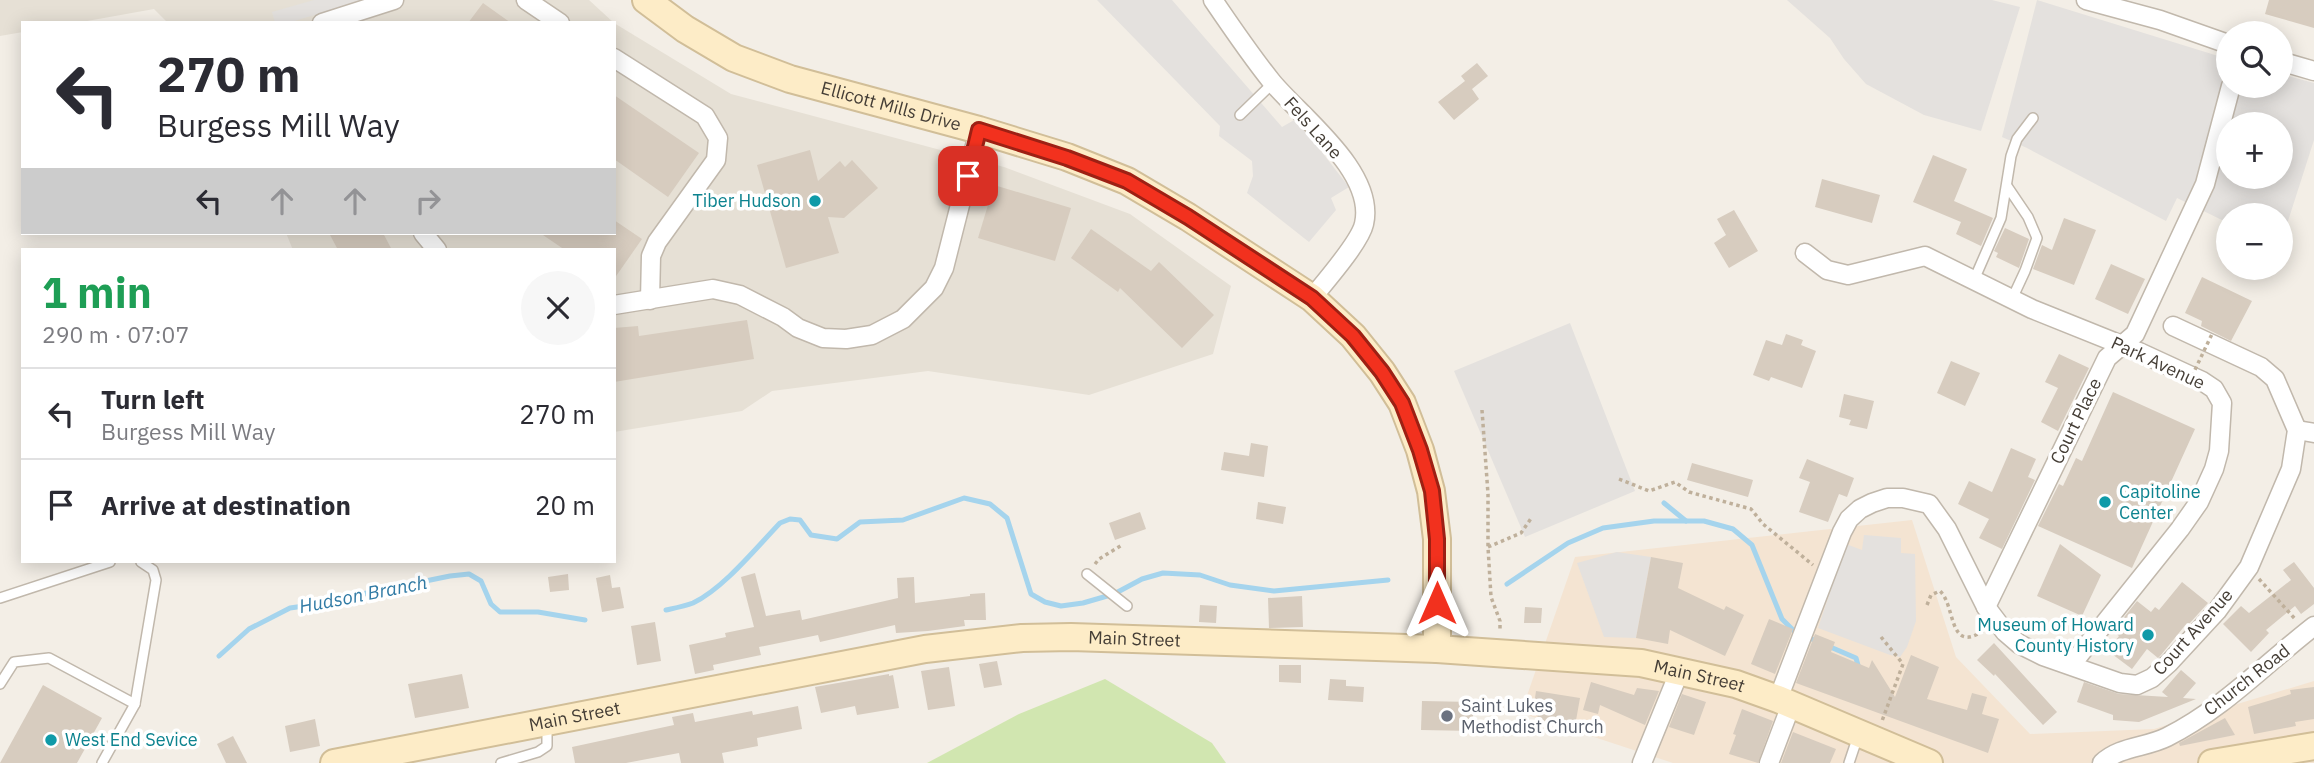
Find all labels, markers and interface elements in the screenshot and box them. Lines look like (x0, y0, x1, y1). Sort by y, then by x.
map controls (2216, 21, 2293, 280)
button: search (2216, 21, 2293, 98)
text: 270 m (157, 42, 301, 105)
icon: left (42, 49, 133, 140)
street label: Ellicott Mills Drive (819, 76, 964, 136)
street label: Fels Lane (1279, 92, 1347, 164)
text: Burgess Mill Way (157, 104, 400, 146)
button: + (2216, 112, 2293, 189)
pin (938, 146, 998, 206)
icon: arrive (949, 157, 987, 195)
icon: left (190, 182, 228, 220)
icon: ahead (263, 182, 301, 220)
icon: ahead (336, 182, 374, 220)
icon: right (409, 182, 447, 220)
place label: Tiber Hudson (693, 189, 801, 212)
marker: Tiber Hudson (807, 193, 823, 209)
button: − (2216, 203, 2293, 280)
text: 1 min (42, 265, 152, 320)
button: close (521, 271, 595, 345)
text: 290 m · 07:07 (42, 319, 189, 349)
street label: Park Avenue (2108, 331, 2209, 394)
street label: Court Place (2045, 374, 2106, 468)
text: Turn left (101, 382, 204, 416)
icon: left (42, 395, 80, 433)
text: 270 m (519, 397, 595, 431)
text: Burgess Mill Way (101, 416, 275, 446)
place label: Capitoline Center (2119, 480, 2201, 524)
icon: arrive (42, 486, 80, 524)
text: Arrive at destination (101, 488, 351, 522)
text: 20 m (535, 488, 595, 522)
marker: Capitoline Center (2097, 494, 2113, 510)
position arrow (1400, 566, 1474, 640)
water label: Hudson Branch (297, 570, 429, 618)
street label: Court Avenue (2148, 583, 2238, 680)
place label: Museum of Howard County History (1977, 613, 2134, 657)
street label: Main Street (1088, 626, 1181, 652)
marker: Museum of Howard County History (2140, 627, 2156, 643)
street label: Church Road (2199, 639, 2294, 720)
street label: Main Street (1652, 654, 1748, 697)
place label: Saint Lukes Methodist Church (1461, 694, 1604, 738)
street label: Main Street (527, 696, 622, 736)
marker: Saint Lukes Methodist Church (1439, 708, 1455, 724)
place label: West End Sevice (65, 728, 198, 751)
marker: West End Sevice (43, 732, 59, 748)

